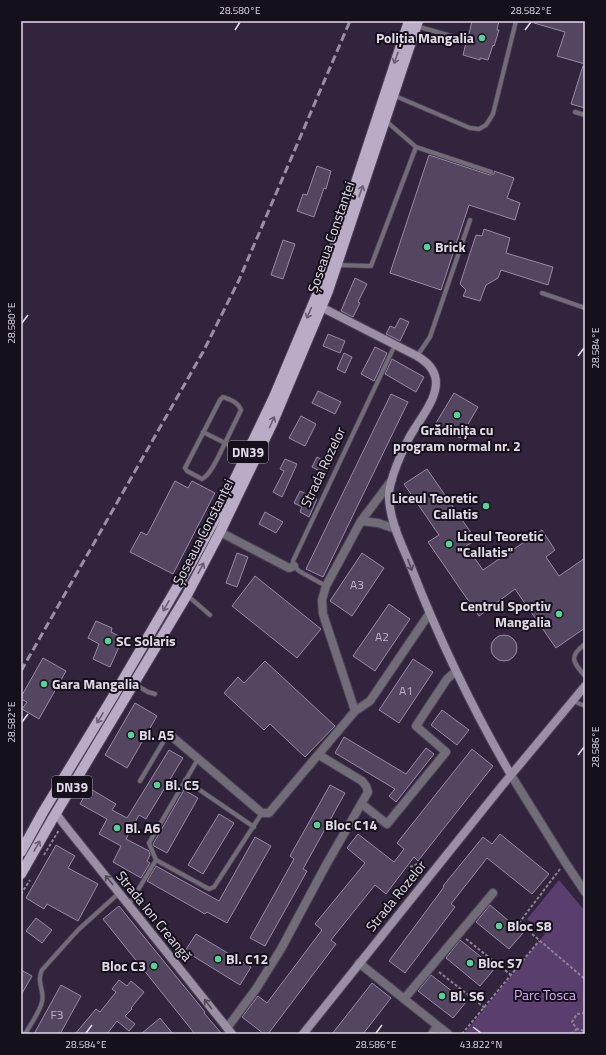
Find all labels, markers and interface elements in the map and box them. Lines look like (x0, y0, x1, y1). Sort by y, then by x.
text: 28.580°E (219, 3, 261, 18)
text: 28.582°E (510, 3, 552, 18)
place label: Poliția Mangalia (376, 27, 474, 48)
marker: Poliția Mangalia (477, 33, 487, 43)
one-way arrow (392, 51, 399, 64)
street label: Șoseaua Constanței (302, 178, 359, 295)
one-way arrow (358, 185, 366, 197)
place label: Brick (435, 236, 467, 257)
marker: Brick (422, 242, 432, 252)
text: 28.580°E (4, 302, 19, 344)
one-way arrow (305, 307, 312, 319)
text: 28.584°E (588, 327, 603, 369)
marker: Grădinița cu program normal nr. 2 (452, 410, 462, 420)
one-way arrow (269, 417, 276, 429)
place label: Grădinița cu program normal nr. 2 (393, 419, 521, 456)
street label: Strada Rozelor (295, 423, 350, 510)
road number: DN39 (228, 441, 268, 463)
street label: Șoseaua Constanței (167, 475, 238, 588)
place label: Liceul Teoretic Callatis (392, 487, 478, 524)
marker: Liceul Teoretic Callatis (481, 501, 491, 511)
place label: Liceul Teoretic "Callatis" (457, 525, 543, 562)
marker: Liceul Teoretic "Callatis" (444, 539, 454, 549)
one-way arrow (407, 559, 415, 571)
one-way arrow (198, 562, 206, 574)
house number: A3 (350, 575, 364, 594)
place label: Centrul Sportiv Mangalia (460, 595, 551, 632)
one-way arrow (162, 600, 170, 612)
marker: Centrul Sportiv Mangalia (554, 609, 564, 619)
house number: A2 (375, 627, 389, 646)
place label: SC Solaris (116, 630, 176, 651)
marker: SC Solaris (103, 636, 113, 646)
place label: Gara Mangalia (52, 673, 139, 694)
marker: Gara Mangalia (39, 679, 49, 689)
house number: A1 (399, 681, 413, 700)
text: 28.582°E (4, 701, 19, 743)
one-way arrow (96, 712, 104, 723)
place label: Bl. A5 (139, 724, 174, 745)
text: 28.586°E (588, 726, 603, 768)
marker: Bl. A5 (126, 730, 136, 740)
place label: Bl. C5 (165, 774, 200, 795)
road number: DN39 (52, 776, 92, 798)
marker: Bl. C5 (152, 780, 162, 790)
place label: Bloc C14 (325, 814, 378, 835)
place label: Bl. A6 (125, 817, 160, 838)
marker: Bloc C14 (312, 820, 322, 830)
marker: Bl. A6 (112, 823, 122, 833)
one-way arrow (34, 840, 41, 852)
street label: Strada Rozelor (360, 855, 431, 936)
street label: Strada Ion Creangă (111, 866, 198, 966)
one-way arrow (104, 875, 113, 886)
place label: Bloc S8 (507, 915, 552, 936)
marker: Bloc S8 (494, 921, 504, 931)
place label: Bl. C12 (226, 948, 268, 969)
place label: Bloc S7 (478, 952, 523, 973)
marker: Bl. C12 (213, 954, 223, 964)
place label: Bloc C3 (101, 955, 146, 976)
marker: Bloc S7 (465, 958, 475, 968)
marker: Bloc C3 (149, 961, 159, 971)
park label: Parc Tosca (514, 984, 576, 1005)
place label: Bl. S6 (450, 985, 485, 1006)
marker: Bl. S6 (437, 991, 447, 1001)
one-way arrow (203, 998, 212, 1009)
house number: F3 (50, 1005, 64, 1024)
text: 28.584°E (65, 1037, 107, 1052)
text: 28.586°E (355, 1037, 397, 1052)
text: 43.822°N (460, 1037, 502, 1052)

